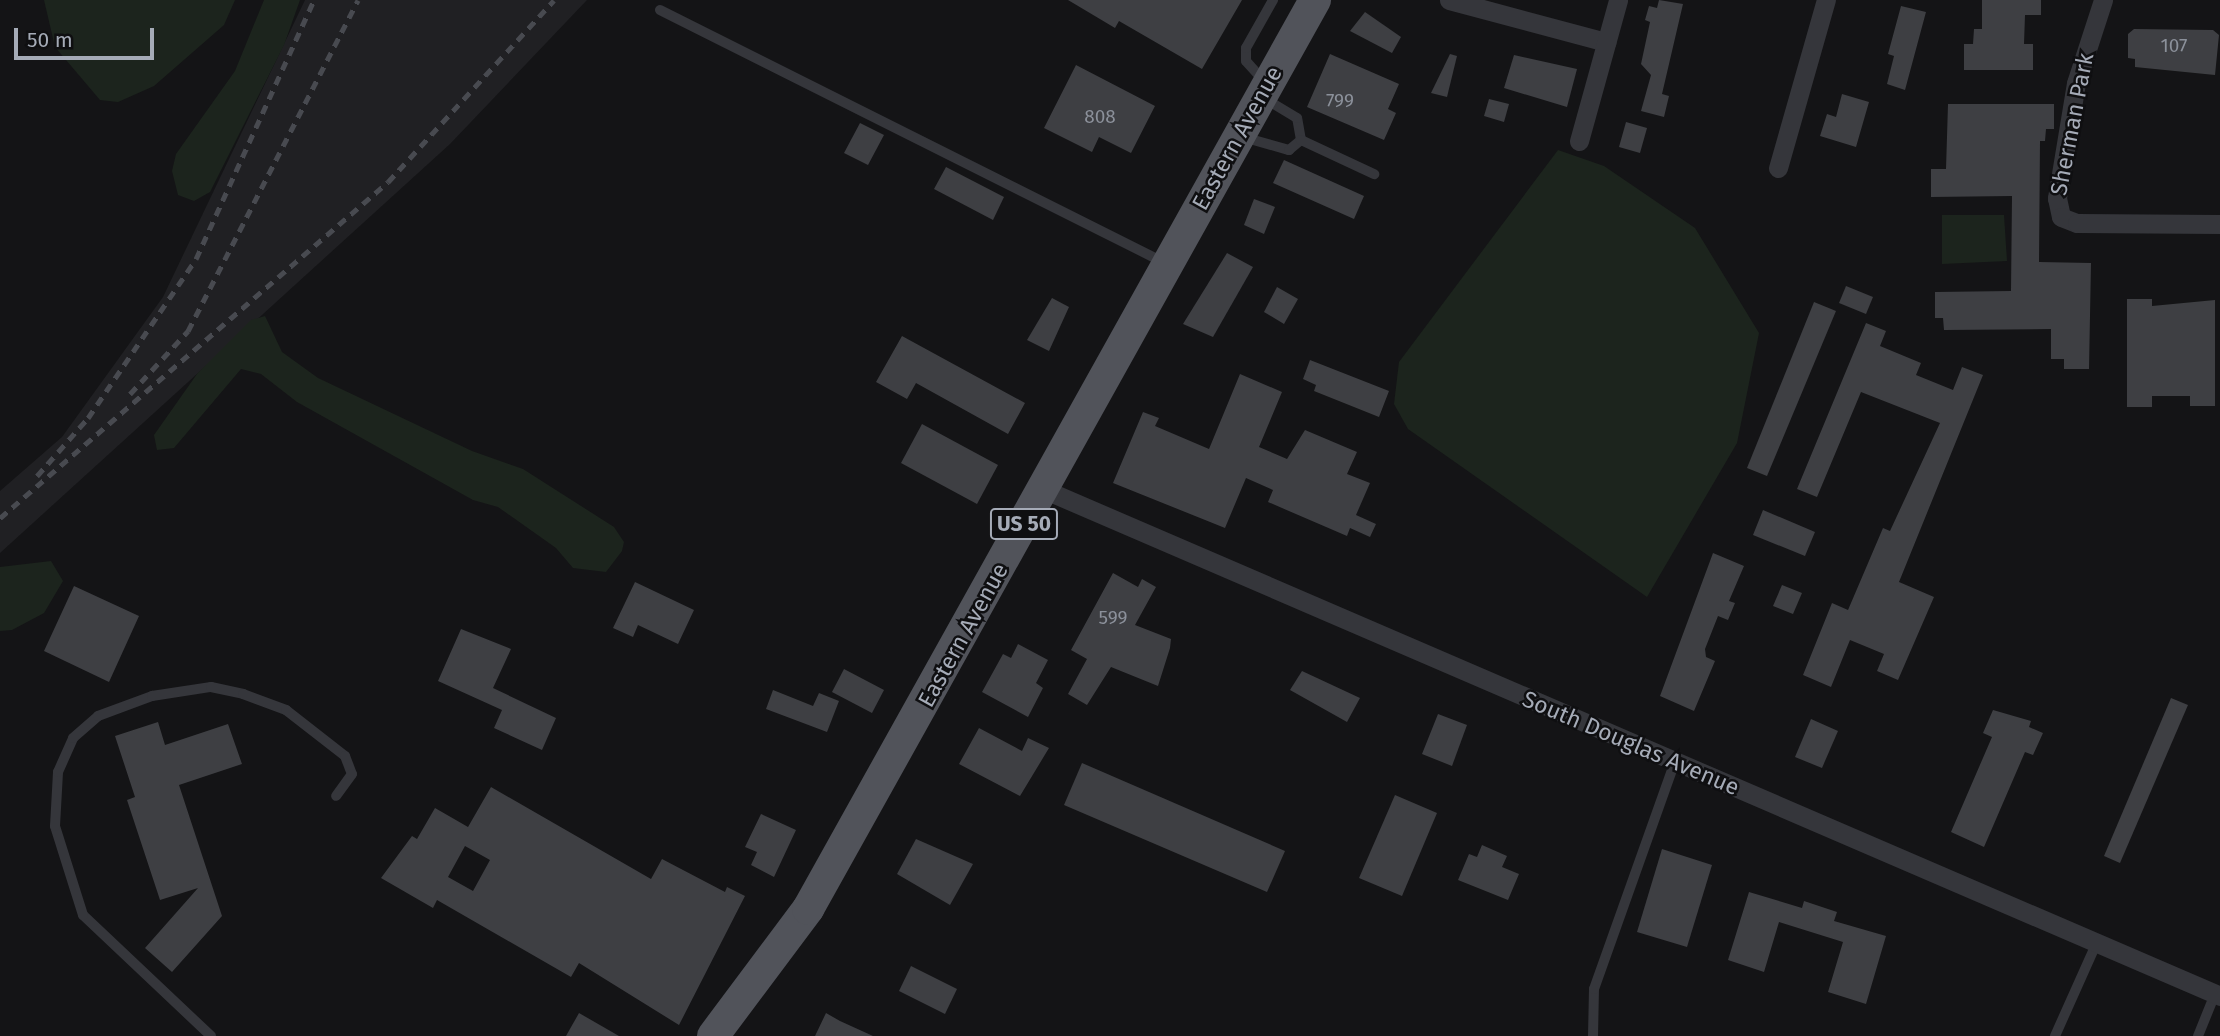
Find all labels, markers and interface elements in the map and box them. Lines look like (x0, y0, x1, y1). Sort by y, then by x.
scale bar (18, 14, 158, 58)
text: 50 m (27, 27, 73, 53)
house number: 107 (2161, 35, 2187, 57)
street label: Sherman Park (2045, 50, 2099, 198)
street label: Eastern Avenue (1186, 61, 1288, 215)
house number: 799 (1326, 90, 1354, 112)
house number: 808 (1084, 106, 1116, 128)
road number: US 50 (989, 506, 1059, 542)
street label: Eastern Avenue (912, 558, 1014, 712)
house number: 599 (1098, 607, 1128, 629)
street label: South Douglas Avenue (1518, 685, 1744, 801)

